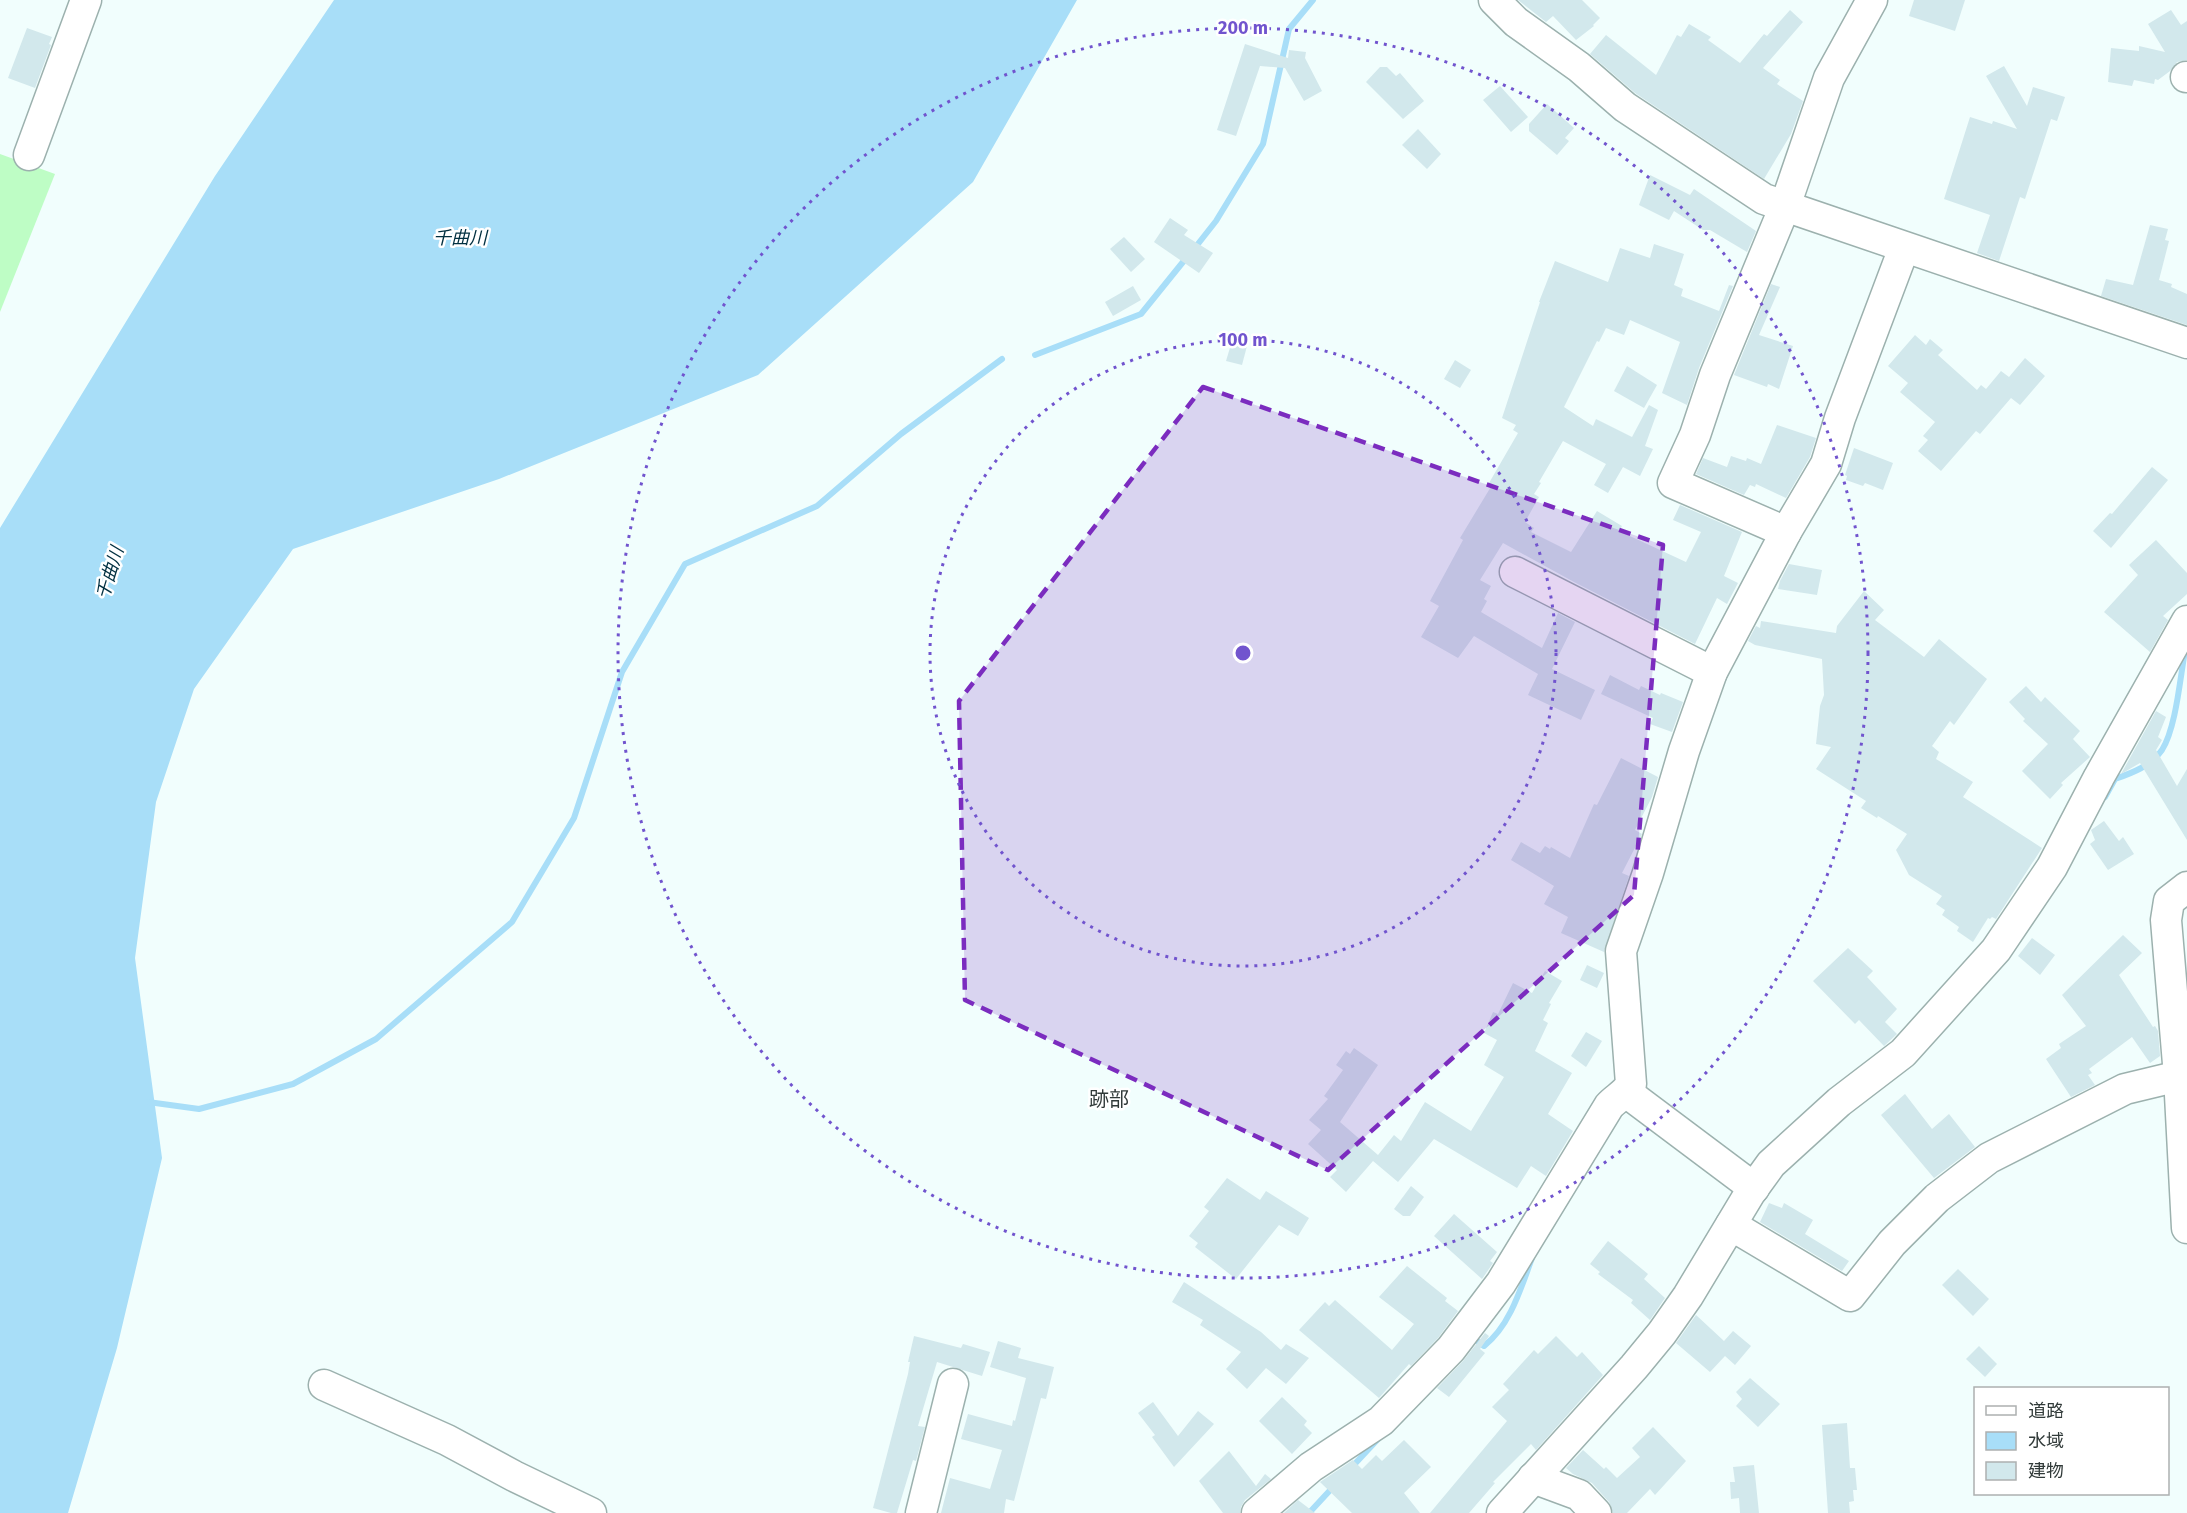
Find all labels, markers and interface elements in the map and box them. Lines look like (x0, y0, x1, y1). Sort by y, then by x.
text: 200 m (1218, 17, 1268, 39)
water label: 千曲川 (433, 227, 489, 249)
text: 100 m (1219, 329, 1267, 351)
water label: 千曲川 (92, 542, 129, 602)
centre of rings (1233, 643, 1253, 663)
district label: 跡部 (1089, 1087, 1129, 1111)
legend (1974, 1387, 2169, 1495)
text: 道路 (2028, 1400, 2064, 1422)
text: 水域 (2028, 1430, 2064, 1452)
text: 建物 (2028, 1460, 2064, 1482)

